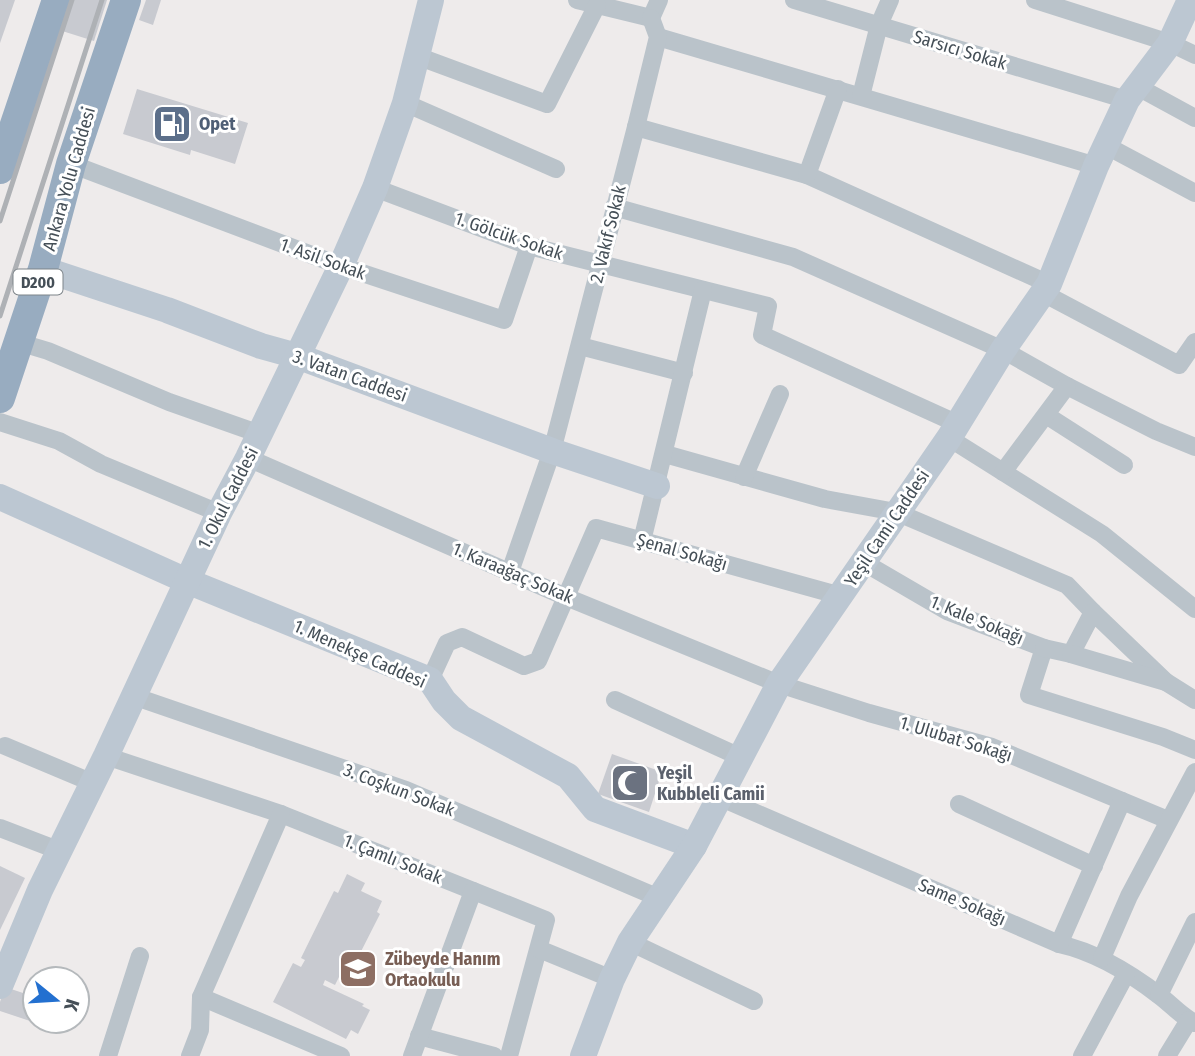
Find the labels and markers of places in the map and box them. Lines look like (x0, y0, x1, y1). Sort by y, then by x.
fuel station icon: Opet (151, 103, 193, 145)
place label: Opet (199, 113, 236, 135)
mosque icon: Yeşil Kubbleli Camii (609, 762, 651, 804)
place label: Yeşil Kubbleli Camii (656, 762, 765, 805)
school or university icon: Zübeyde Hanım Ortaokulu (337, 948, 379, 990)
place label: Zübeyde Hanım Ortaokulu (385, 948, 500, 991)

